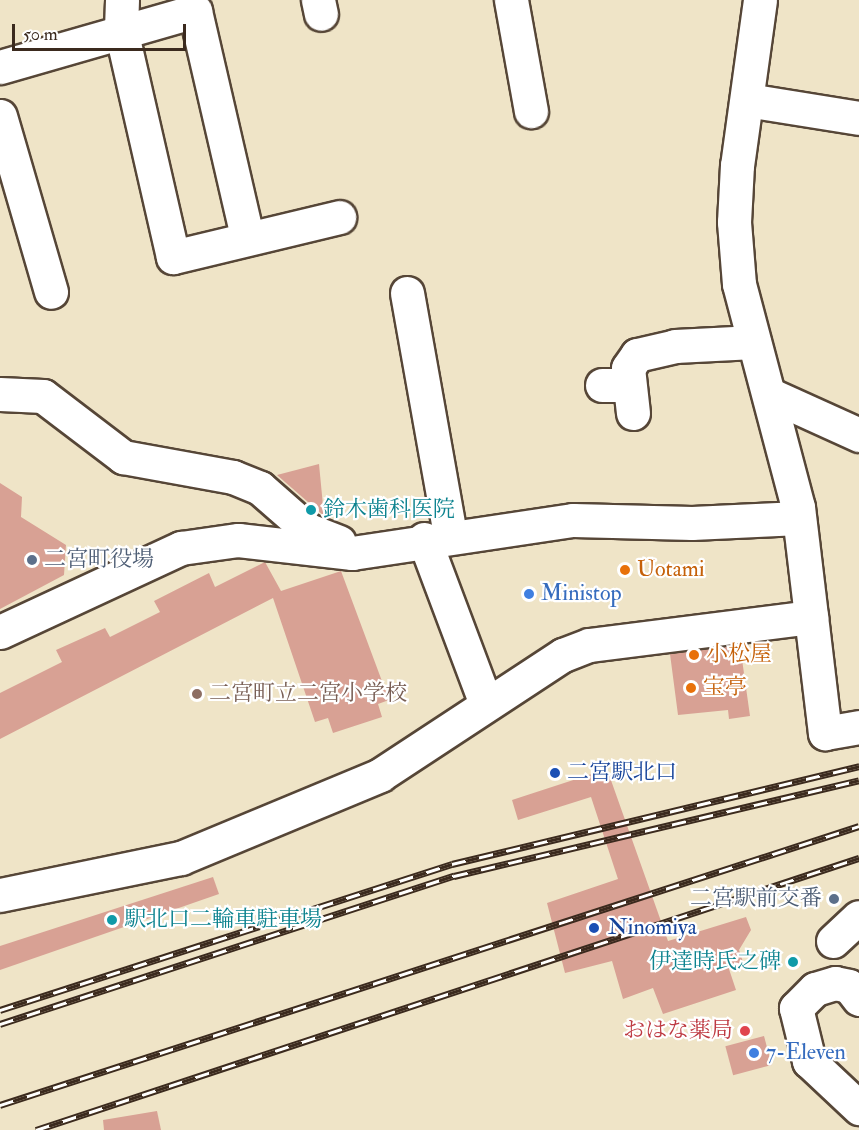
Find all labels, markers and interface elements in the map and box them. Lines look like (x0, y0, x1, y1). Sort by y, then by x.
scale bar (15, 12, 189, 50)
text: 50 m (23, 23, 58, 46)
place label: 鈴木歯科医院 (323, 497, 455, 523)
marker: 鈴木歯科医院 (304, 503, 318, 517)
place label: 二宮町役場 (44, 547, 154, 573)
marker: 二宮町役場 (25, 553, 39, 567)
place label: Uotami (637, 557, 705, 583)
marker: Uotami (618, 563, 632, 577)
place label: Ministop (541, 581, 622, 607)
marker: Ministop (522, 587, 536, 601)
place label: 小松屋 (706, 642, 772, 668)
marker: 小松屋 (687, 648, 701, 662)
place label: 宝亭 (703, 675, 747, 701)
place label: 二宮町立二宮小学校 (209, 681, 407, 707)
marker: 宝亭 (684, 681, 698, 695)
marker: 二宮町立二宮小学校 (190, 687, 204, 701)
place label: 二宮駅北口 (567, 760, 677, 786)
marker: 二宮駅北口 (548, 766, 562, 780)
place label: 二宮駅前交番 (690, 886, 822, 912)
marker: 二宮駅前交番 (827, 892, 841, 906)
place label: 駅北口二輪車駐車場 (124, 907, 322, 933)
marker: 駅北口二輪車駐車場 (105, 913, 119, 927)
place label: Ninomiya (608, 915, 697, 941)
marker: Ninomiya (585, 919, 603, 937)
place label: 伊達時氏之碑 (649, 949, 781, 975)
marker: 伊達時氏之碑 (786, 955, 800, 969)
place label: おはな薬局 (623, 1018, 733, 1044)
marker: おはな薬局 (738, 1024, 752, 1038)
place label: 7-Eleven (766, 1040, 846, 1066)
marker: 7-Eleven (747, 1046, 761, 1060)

